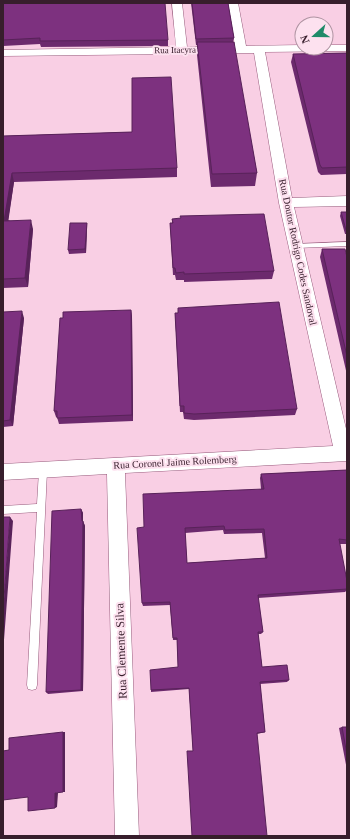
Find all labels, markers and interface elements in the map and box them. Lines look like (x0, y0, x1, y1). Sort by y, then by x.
north arrow (294, 16, 334, 56)
text: N (298, 34, 312, 45)
street label: Rua Itacyra (154, 45, 196, 55)
street label: Rua Doutor Rodrigo Codes Sandoval (277, 178, 319, 326)
street label: Rua Coronel Jaime Rolemberg (113, 453, 237, 471)
street label: Rua Clemente Silva (112, 602, 130, 699)

